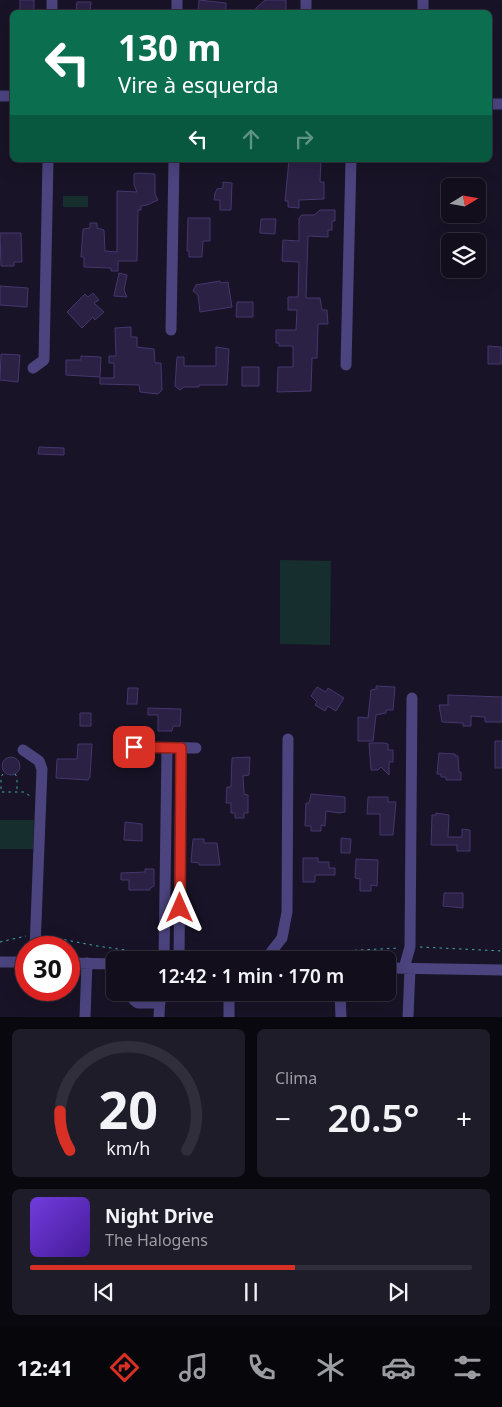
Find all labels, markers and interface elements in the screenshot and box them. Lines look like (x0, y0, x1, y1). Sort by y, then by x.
text: 130 m (118, 24, 221, 71)
icon: left (35, 30, 100, 95)
text: Vire à esquerda (118, 69, 279, 99)
icon: left (184, 125, 212, 153)
icon: ahead (237, 125, 265, 153)
icon: right (290, 125, 318, 153)
north arrow (441, 178, 486, 222)
map controls (441, 178, 486, 278)
button: layers (441, 233, 486, 278)
pin (113, 726, 155, 768)
icon: arrive (120, 733, 148, 761)
position arrow (153, 881, 205, 933)
speed limit sign: 30 (15, 936, 80, 1001)
text: 12:42 · 1 min · 170 m (158, 963, 344, 989)
text: Clima (275, 1067, 317, 1089)
text: 20 (99, 1073, 158, 1144)
text: 20.5° (328, 1091, 419, 1143)
text: − (275, 1099, 291, 1137)
text: + (456, 1099, 472, 1137)
text: km/h (107, 1136, 150, 1160)
text: Night Drive (105, 1203, 214, 1229)
text: The Halogens (105, 1229, 208, 1251)
icon: previous (90, 1278, 118, 1306)
icon: pause (237, 1278, 265, 1306)
icon: next (384, 1278, 412, 1306)
icon: directions (107, 1350, 142, 1385)
icon: music (176, 1350, 211, 1385)
icon: phone (244, 1350, 279, 1385)
icon: climate (313, 1350, 348, 1385)
icon: car (381, 1350, 416, 1385)
icon: filters (450, 1350, 485, 1385)
text: 12:41 (17, 1352, 73, 1382)

